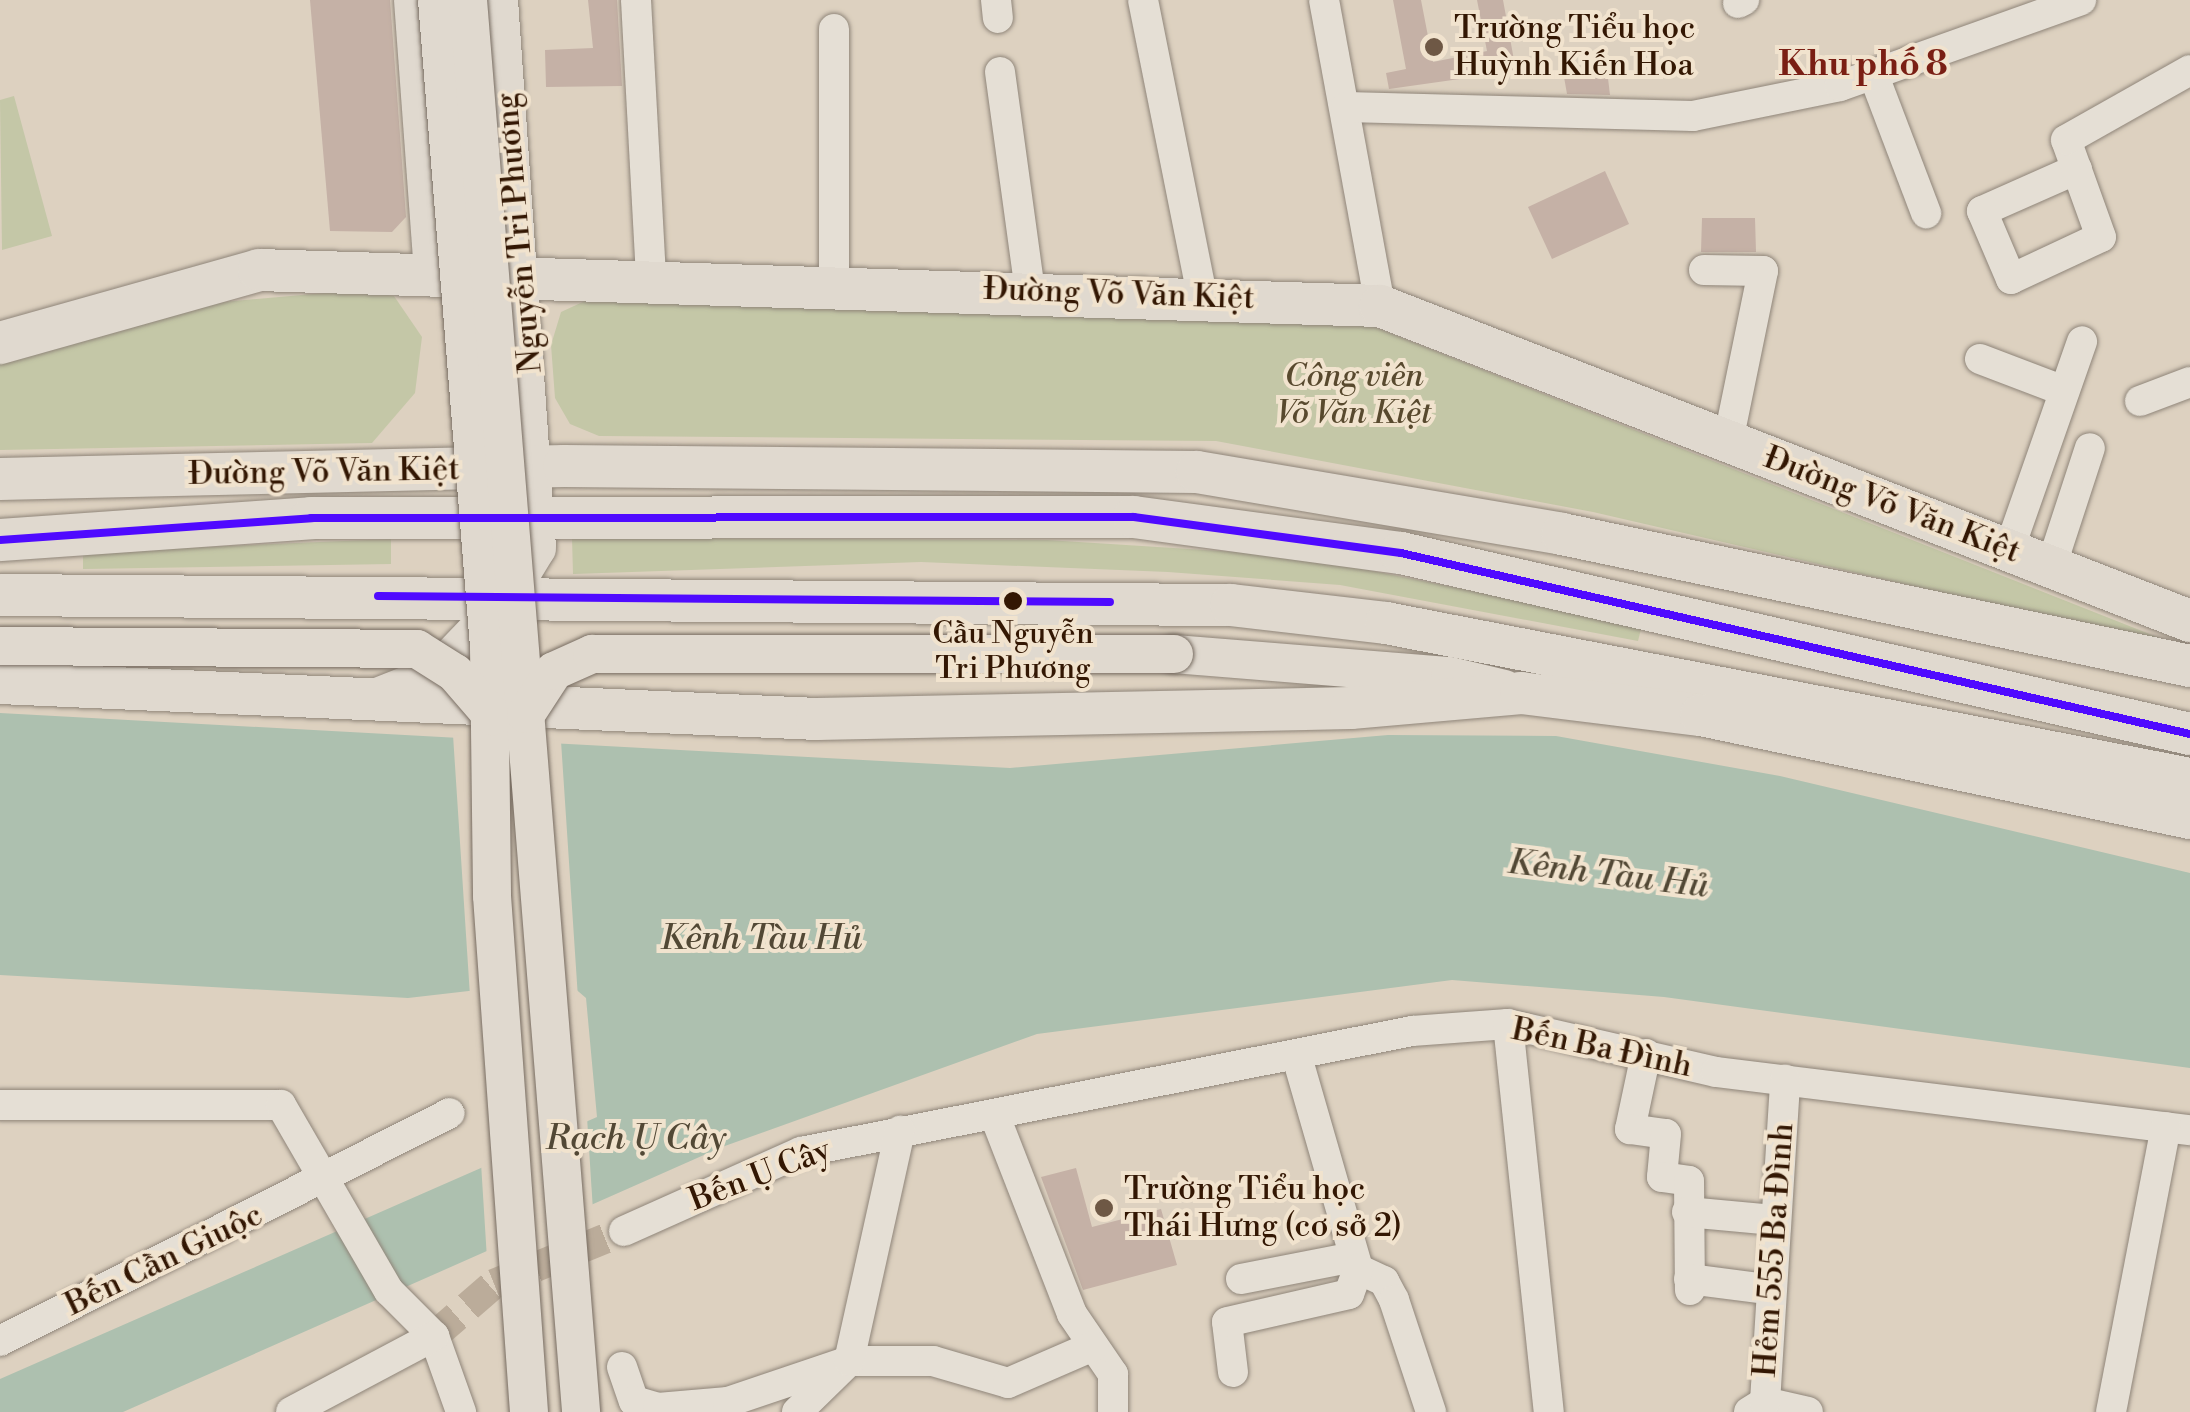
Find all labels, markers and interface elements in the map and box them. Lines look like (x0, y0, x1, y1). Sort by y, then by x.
place label: Trường Tiểu học Huỳnh Kiến Hoa (1454, 10, 1695, 85)
marker: Trường Tiểu học Huỳnh Kiến Hoa (1423, 36, 1445, 58)
district label: Khu phố 8 (1778, 44, 1948, 86)
street label: Nguyễn Tri Phương (488, 91, 550, 375)
street label: Đường Võ Văn Kiệt (983, 270, 1255, 318)
park label: Công viên Võ Văn Kiệt (1277, 358, 1431, 433)
street label: Đường Võ Văn Kiệt (1758, 438, 2026, 572)
street label: Đường Võ Văn Kiệt (188, 450, 460, 494)
marker: Cầu Nguyễn Tri Phương (1003, 591, 1023, 611)
place label: Cầu Nguyễn Tri Phương (932, 616, 1094, 686)
water label: Kênh Tàu Hủ (1505, 842, 1711, 908)
water label: Kênh Tàu Hủ (660, 918, 862, 960)
street label: Bến Ba Đình (1508, 1010, 1696, 1086)
water label: Rạch Ụ Cây (546, 1118, 726, 1160)
street label: Hẻm 555 Ba Đình (1746, 1122, 1802, 1378)
street label: Bến Ụ Cây (684, 1131, 836, 1219)
place label: Trường Tiểu học Thái Hưng (cơ sở 2) (1124, 1171, 1402, 1246)
street label: Bến Cần Giuộc (59, 1196, 269, 1324)
marker: Trường Tiểu học Thái Hưng (cơ sở 2) (1093, 1197, 1115, 1219)

